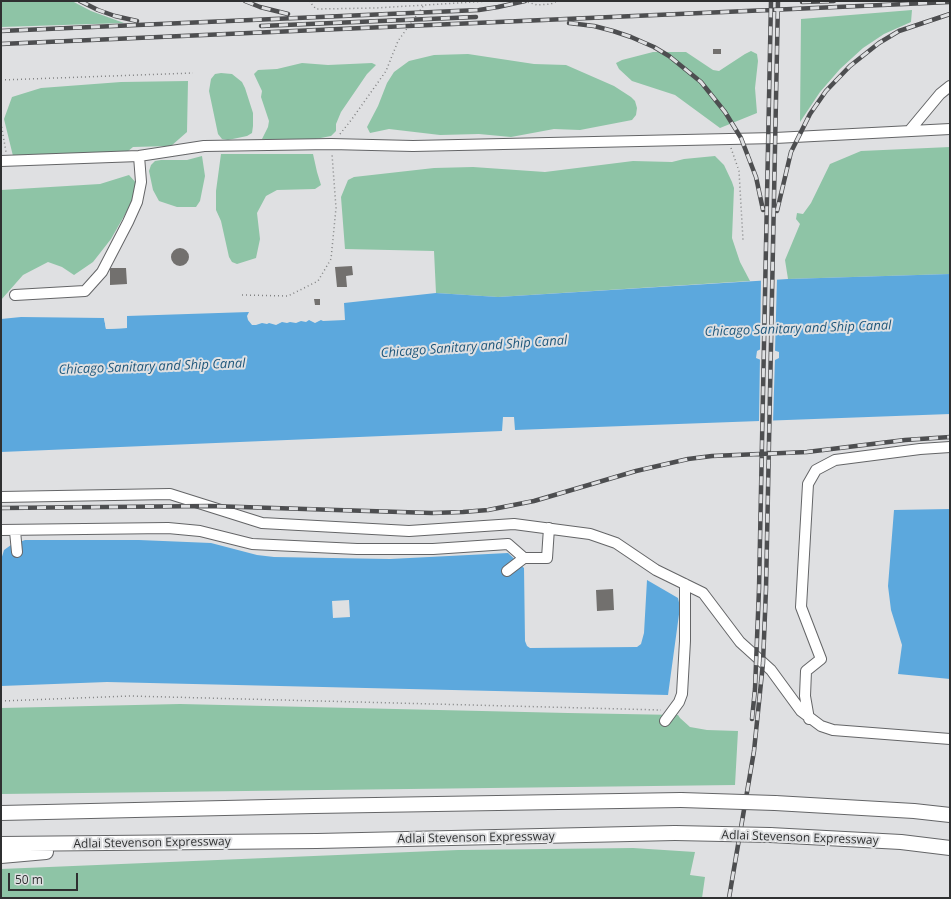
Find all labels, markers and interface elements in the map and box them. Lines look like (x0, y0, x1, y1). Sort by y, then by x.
water label: Chicago Sanitary and Ship Canal (704, 318, 892, 340)
water label: Chicago Sanitary and Ship Canal (380, 333, 568, 361)
water label: Chicago Sanitary and Ship Canal (58, 356, 246, 378)
street label: Adlai Stevenson Expressway (721, 828, 879, 848)
street label: Adlai Stevenson Expressway (397, 829, 555, 847)
street label: Adlai Stevenson Expressway (73, 834, 231, 852)
scale bar (10, 865, 80, 891)
text: 50 m (15, 871, 43, 888)

